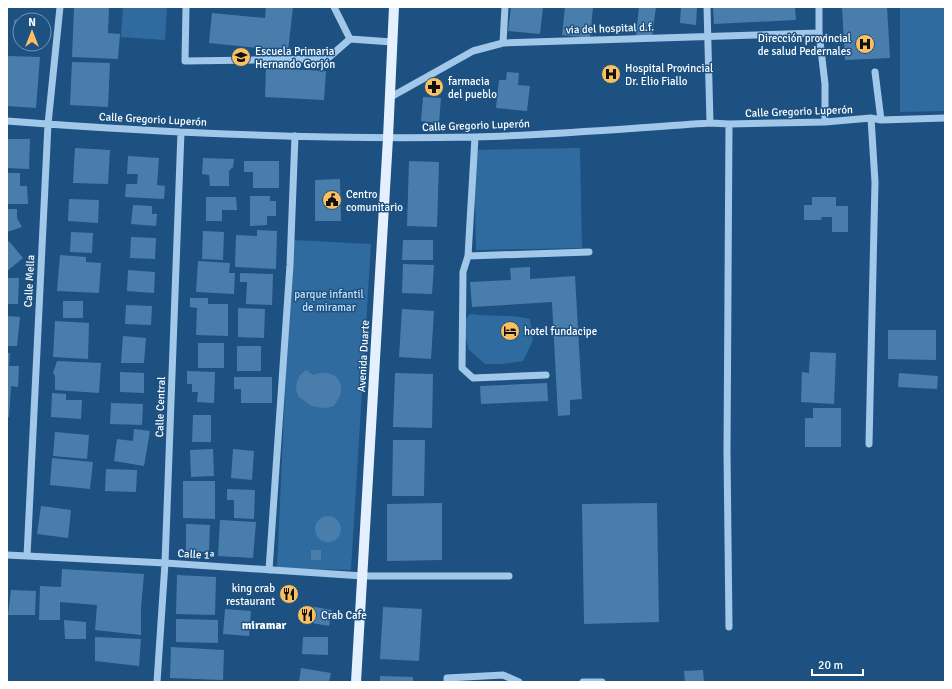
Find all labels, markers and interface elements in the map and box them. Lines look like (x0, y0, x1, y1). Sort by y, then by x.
north arrow (12, 12, 52, 52)
text: N (28, 16, 36, 29)
street label: via del hospital d.f. (566, 20, 654, 37)
place label: Dirección provincial de salud Pedernales (758, 32, 851, 58)
hospital icon: Dirección provincial de salud Pedernales (854, 33, 876, 55)
place label: Escuela Primaria Hernando Gorjón (255, 45, 335, 71)
school or university icon: Escuela Primaria Hernando Gorjón (230, 46, 252, 68)
place label: Hospital Provincial Dr. Elio Fiallo (625, 62, 713, 88)
hospital icon: Hospital Provincial Dr. Elio Fiallo (600, 63, 622, 85)
place label: farmacia del pueblo (448, 75, 497, 101)
pharmacy icon: farmacia del pueblo (423, 76, 445, 98)
street label: Calle Gregorio Luperón (745, 103, 853, 120)
street label: Calle Gregorio Luperón (99, 110, 207, 129)
street label: Calle Gregorio Luperón (422, 117, 530, 134)
place label: Centro comunitario (346, 188, 403, 214)
public building icon: Centro comunitario (321, 189, 343, 211)
street label: Calle Mella (22, 254, 37, 308)
park label: parque infantil de miramar (294, 288, 364, 314)
street label: Avenida Duarte (355, 320, 372, 392)
hotel icon: hotel fundacipe (499, 320, 521, 342)
place label: hotel fundacipe (524, 325, 597, 338)
street label: Calle Central (153, 376, 168, 438)
street label: Calle 1ª (177, 547, 215, 562)
place label: king crab restaurant (226, 582, 275, 608)
restaurant icon: king crab restaurant (278, 583, 300, 605)
restaurant icon: Crab Cafe (296, 604, 318, 626)
place label: Crab Cafe (321, 609, 367, 622)
district label: miramar (242, 618, 287, 633)
scale bar (812, 651, 863, 677)
text: 20 m (818, 658, 843, 673)

